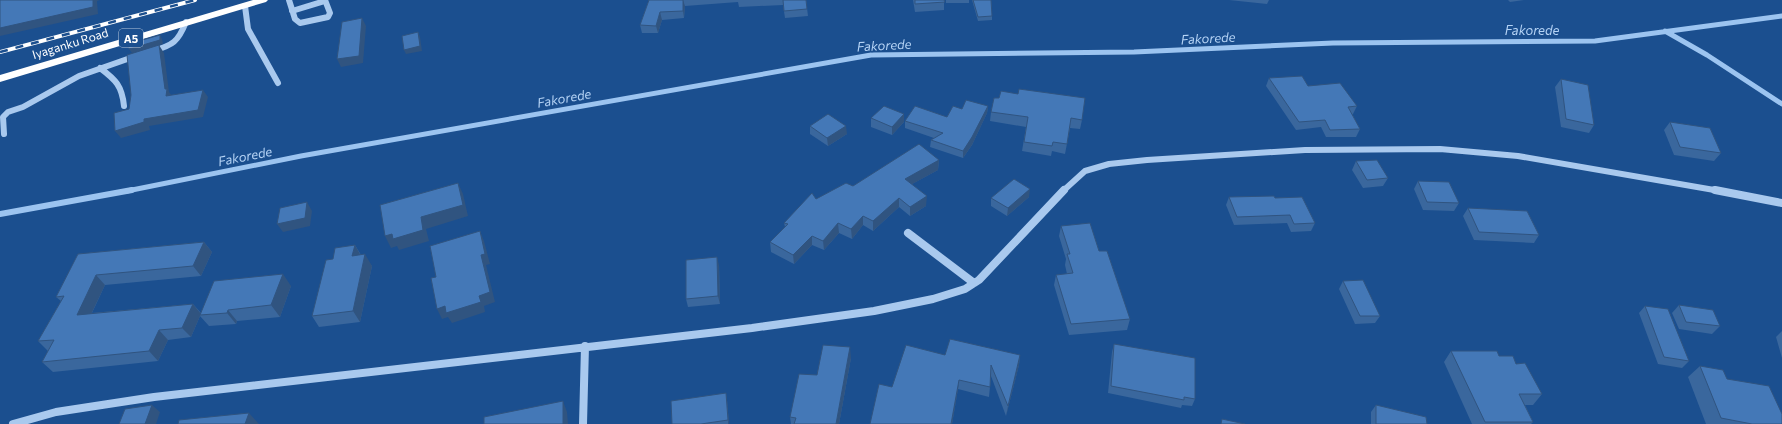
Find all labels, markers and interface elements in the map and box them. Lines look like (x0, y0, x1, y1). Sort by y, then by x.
water label: Fakorede (1505, 22, 1559, 38)
street label: Iyaganku Road (30, 25, 110, 61)
road number: A5 (119, 29, 143, 47)
water label: Fakorede (1180, 29, 1236, 47)
water label: Fakorede (856, 36, 912, 54)
water label: Fakorede (536, 85, 592, 111)
water label: Fakorede (217, 143, 274, 169)

